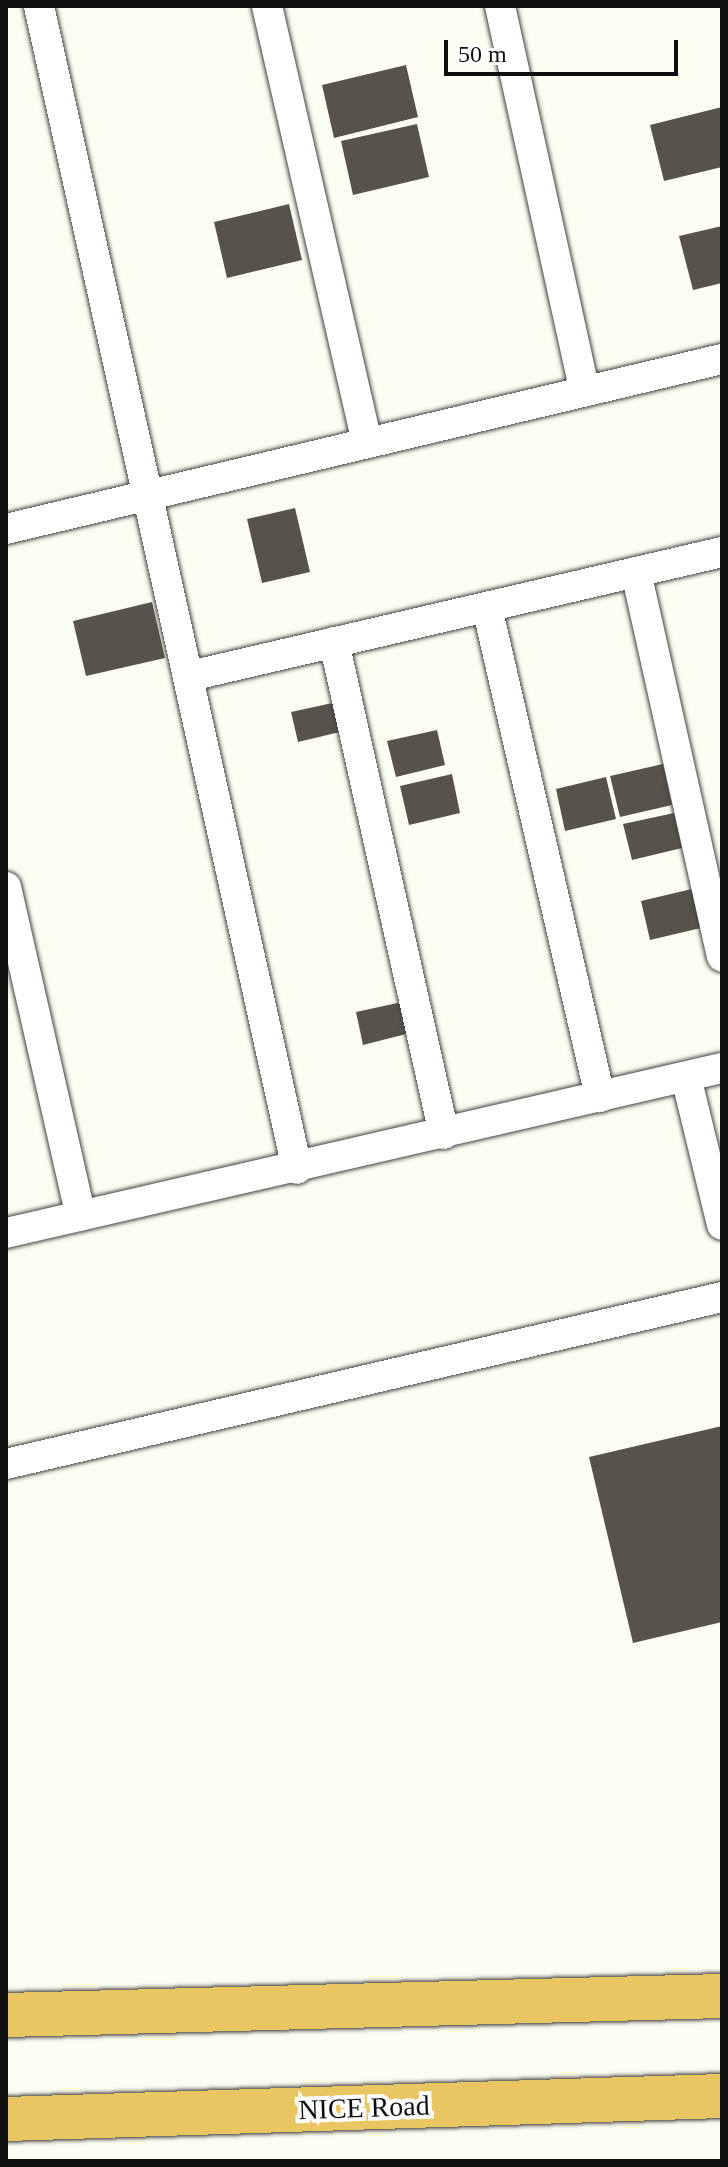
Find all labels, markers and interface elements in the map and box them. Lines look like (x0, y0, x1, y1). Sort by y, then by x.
scale bar (448, 24, 682, 74)
text: 50 m (458, 41, 507, 67)
street label: NICE Road (298, 2089, 430, 2127)

